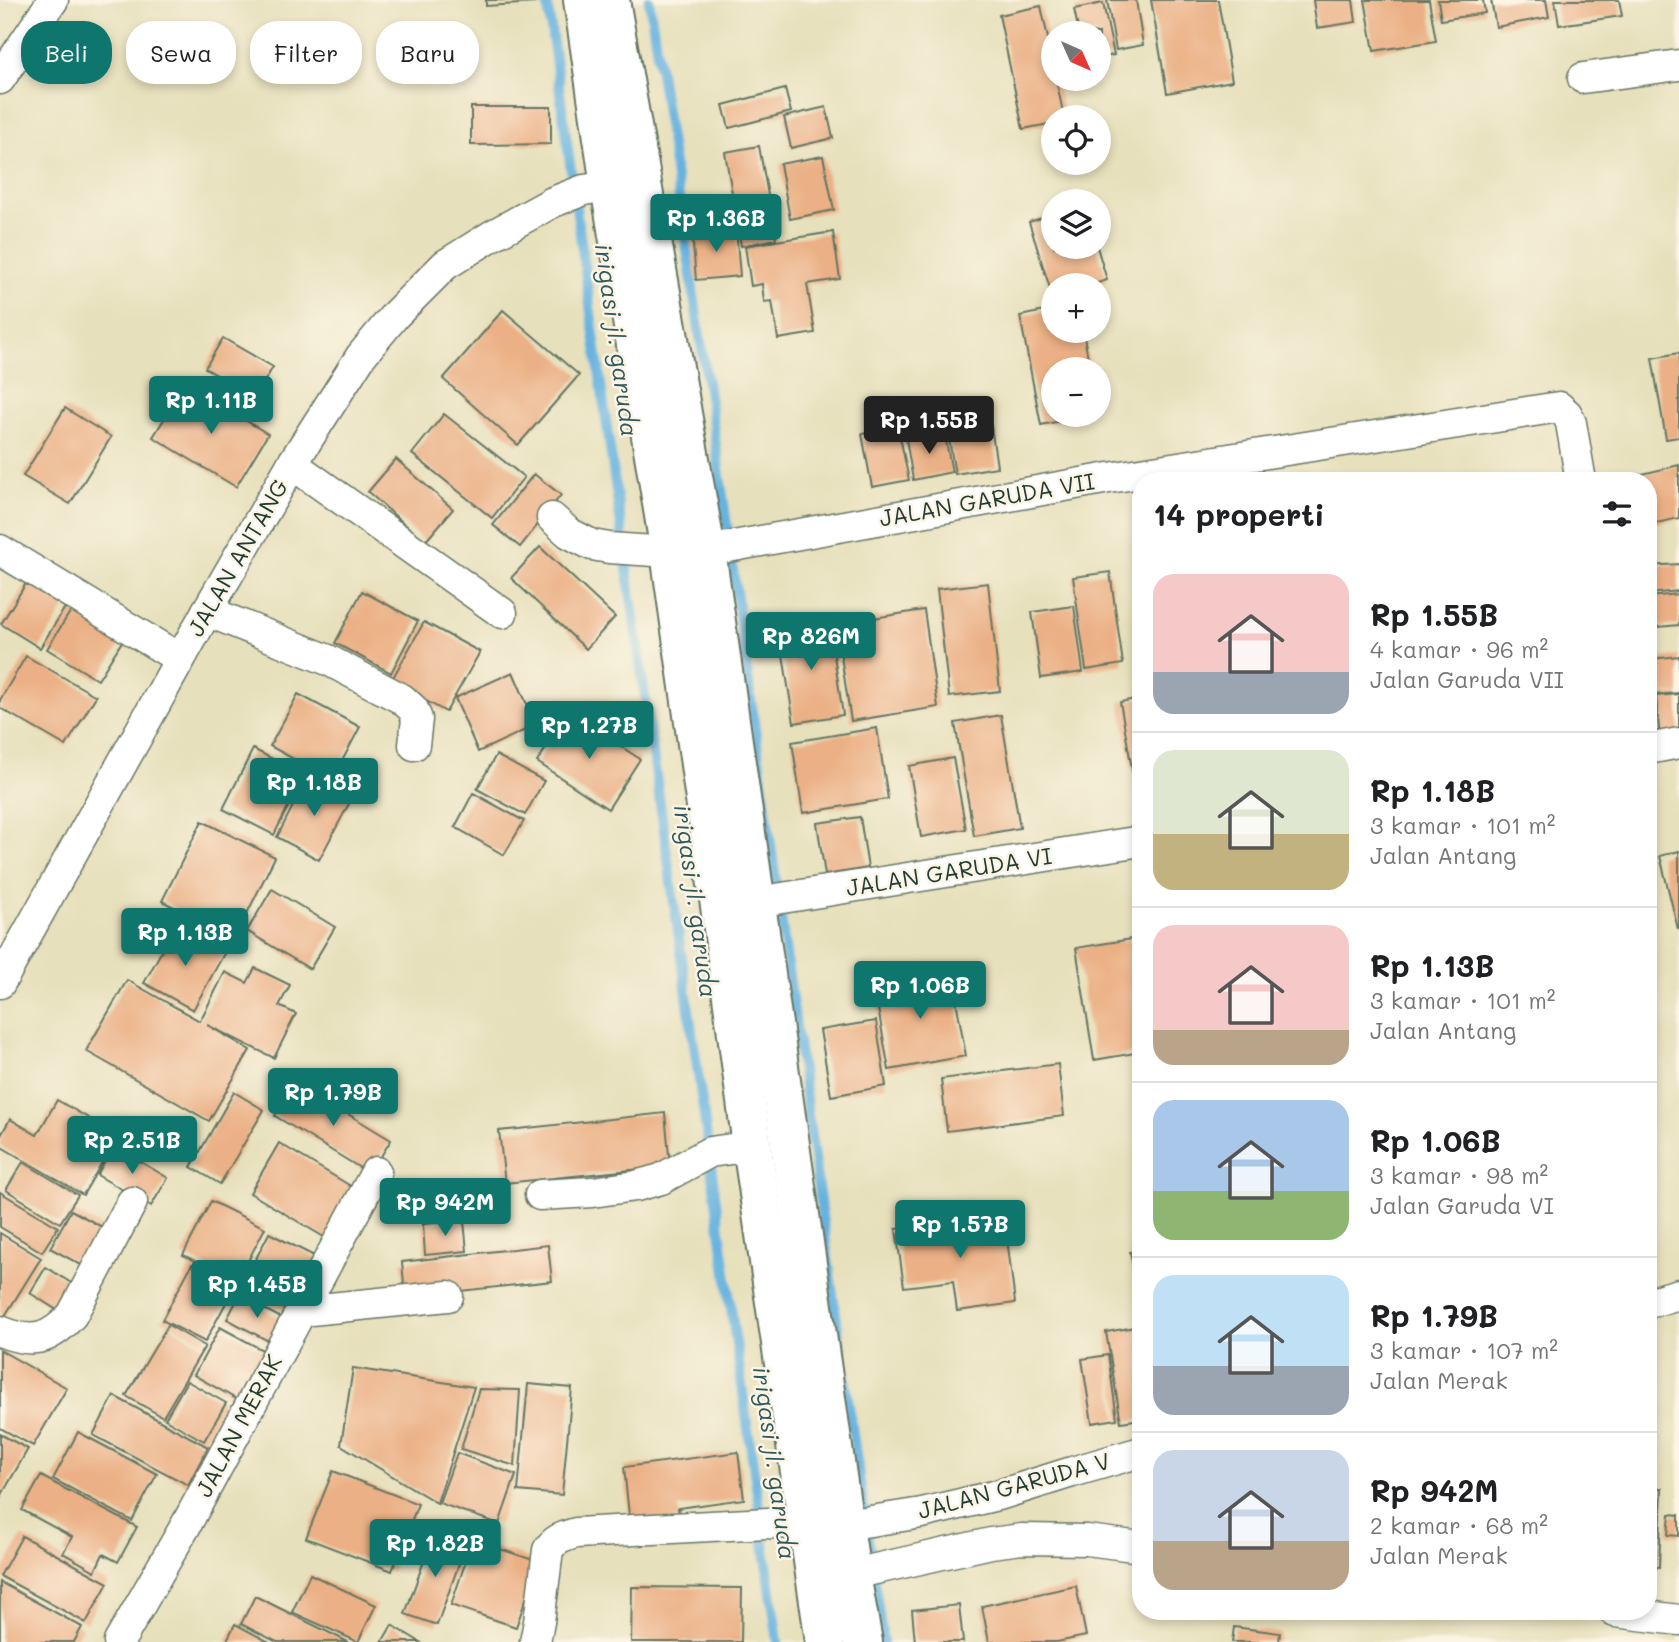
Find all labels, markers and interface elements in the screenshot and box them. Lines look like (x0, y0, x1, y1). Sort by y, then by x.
chip: Beli (21, 21, 112, 84)
chip: Sewa (126, 21, 236, 84)
chip: Filter (250, 21, 362, 84)
chip: Baru (376, 21, 479, 84)
north arrow (1041, 21, 1111, 91)
map controls (1041, 21, 1111, 427)
button: locate (1041, 105, 1111, 175)
button: layers (1041, 189, 1111, 259)
pin: Rp 1.36B (644, 194, 788, 254)
text: Rp 1.36B (666, 202, 766, 232)
water label: irigasi jl. garuda (589, 241, 646, 439)
button: + (1041, 273, 1111, 343)
button: − (1041, 357, 1111, 427)
pin: Rp 1.11B (139, 376, 283, 436)
text: Rp 1.11B (165, 384, 257, 414)
pin: Rp 1.55B (857, 396, 1001, 456)
text: Rp 1.55B (880, 404, 978, 434)
street label: JALAN GARUDA VII (877, 465, 1097, 533)
street label: JALAN ANTANG (180, 474, 294, 641)
text: 14 properti (1153, 494, 1325, 534)
icon: filters (1598, 495, 1636, 533)
text: Rp 1.55B (1370, 594, 1498, 634)
icon: home (1209, 602, 1293, 686)
pin: Rp 826M (746, 612, 876, 672)
text: Rp 826M (762, 620, 860, 650)
text: 4 kamar · 96 m² (1370, 634, 1548, 664)
text: Jalan Garuda VII (1370, 664, 1564, 694)
pin: Rp 1.27B (517, 702, 661, 761)
text: Rp 1.27B (540, 709, 638, 739)
pin: Rp 1.18B (242, 758, 386, 818)
text: Rp 1.18B (266, 766, 362, 796)
text: Rp 1.18B (1370, 770, 1495, 810)
icon: home (1209, 778, 1293, 862)
water label: irigasi jl. garuda (668, 802, 725, 1000)
text: 3 kamar · 101 m² (1370, 810, 1555, 840)
street label: JALAN GARUDA VI (844, 840, 1054, 902)
text: Jalan Antang (1370, 840, 1516, 870)
pin: Rp 1.13B (113, 908, 257, 968)
text: Rp 1.13B (137, 916, 233, 946)
text: Rp 1.13B (1370, 945, 1495, 985)
icon: home (1209, 953, 1293, 1037)
pin: Rp 1.06B (848, 962, 992, 1021)
text: Rp 1.06B (870, 969, 970, 999)
text: 3 kamar · 101 m² (1370, 985, 1555, 1015)
text: Jalan Antang (1370, 1015, 1516, 1045)
pin: Rp 1.79B (261, 1068, 405, 1128)
text: Rp 1.79B (284, 1076, 382, 1106)
pin: Rp 2.51B (60, 1116, 204, 1176)
text: Rp 1.06B (1370, 1120, 1501, 1160)
text: Rp 2.51B (83, 1124, 181, 1154)
icon: home (1209, 1128, 1293, 1212)
text: 3 kamar · 98 m² (1370, 1160, 1548, 1190)
pin: Rp 942M (380, 1178, 510, 1238)
text: Rp 942M (396, 1186, 494, 1216)
text: Jalan Garuda VI (1370, 1190, 1554, 1220)
pin: Rp 1.57B (888, 1200, 1032, 1260)
text: Rp 1.57B (911, 1208, 1009, 1238)
pin: Rp 1.45B (185, 1260, 329, 1320)
text: Rp 1.45B (207, 1268, 307, 1298)
text: Rp 1.79B (1370, 1295, 1498, 1335)
icon: home (1209, 1303, 1293, 1387)
text: 3 kamar · 107 m² (1370, 1335, 1558, 1365)
street label: JALAN MERAK (188, 1349, 288, 1502)
water label: irigasi jl. garuda (747, 1364, 804, 1562)
text: Jalan Merak (1370, 1365, 1508, 1395)
street label: JALAN GARUDA V (914, 1445, 1113, 1525)
text: Rp 942M (1370, 1470, 1499, 1510)
icon: home (1209, 1478, 1293, 1562)
text: 2 kamar · 68 m² (1370, 1510, 1548, 1540)
pin: Rp 1.82B (363, 1520, 507, 1579)
text: Rp 1.82B (386, 1527, 484, 1557)
text: Jalan Merak (1370, 1540, 1508, 1570)

